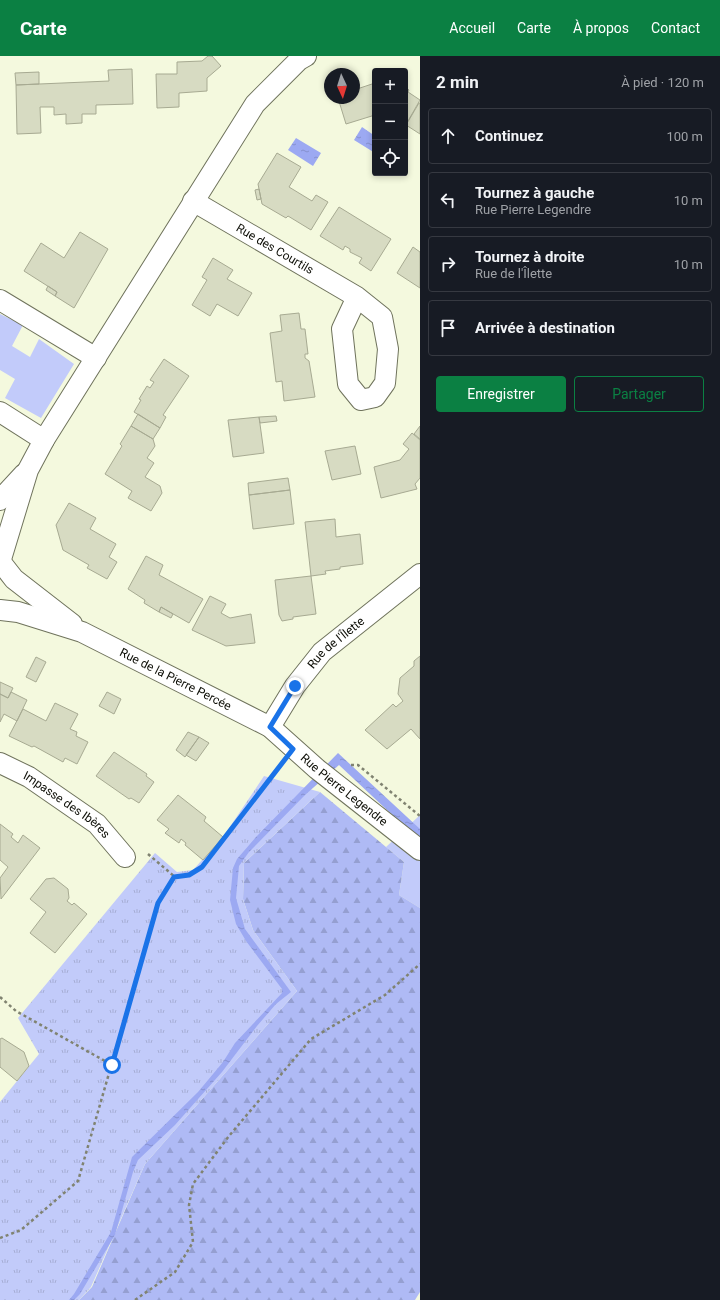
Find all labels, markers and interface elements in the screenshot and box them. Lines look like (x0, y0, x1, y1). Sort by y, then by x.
text: Carte (20, 17, 67, 40)
text: Accueil (449, 20, 495, 36)
text: Carte (517, 20, 551, 36)
text: À propos (573, 20, 629, 36)
text: Contact (651, 20, 700, 36)
north arrow (324, 68, 360, 104)
map controls (372, 68, 408, 176)
button: + (372, 68, 408, 104)
text: 2 min (436, 72, 479, 92)
text: À pied · 120 m (621, 75, 704, 90)
button: − (372, 104, 408, 140)
icon: ahead (437, 125, 459, 147)
text: Continuez (475, 127, 543, 145)
text: 100 m (666, 129, 703, 144)
button: locate (372, 140, 408, 176)
text: Tournez à gauche (475, 184, 594, 202)
icon: left (437, 189, 459, 211)
text: 10 m (674, 193, 703, 208)
text: Rue Pierre Legendre (475, 202, 591, 217)
street label: Rue des Courtils (234, 221, 316, 277)
text: Tournez à droite (475, 248, 584, 266)
icon: right (437, 253, 459, 275)
text: 10 m (674, 257, 703, 272)
text: Rue de l'Îlette (475, 266, 552, 281)
icon: arrive (437, 317, 459, 339)
text: Arrivée à destination (475, 319, 615, 337)
button: Enregistrer (436, 376, 566, 412)
button: Partager (574, 376, 704, 412)
street label: Rue de l'Îlette (305, 614, 367, 671)
street label: Rue de la Pierre Percée (117, 645, 234, 713)
route end (286, 677, 304, 695)
street label: Rue Pierre Legendre (298, 751, 390, 829)
street label: Impasse des Ibères (21, 768, 113, 841)
route start (103, 1056, 121, 1074)

